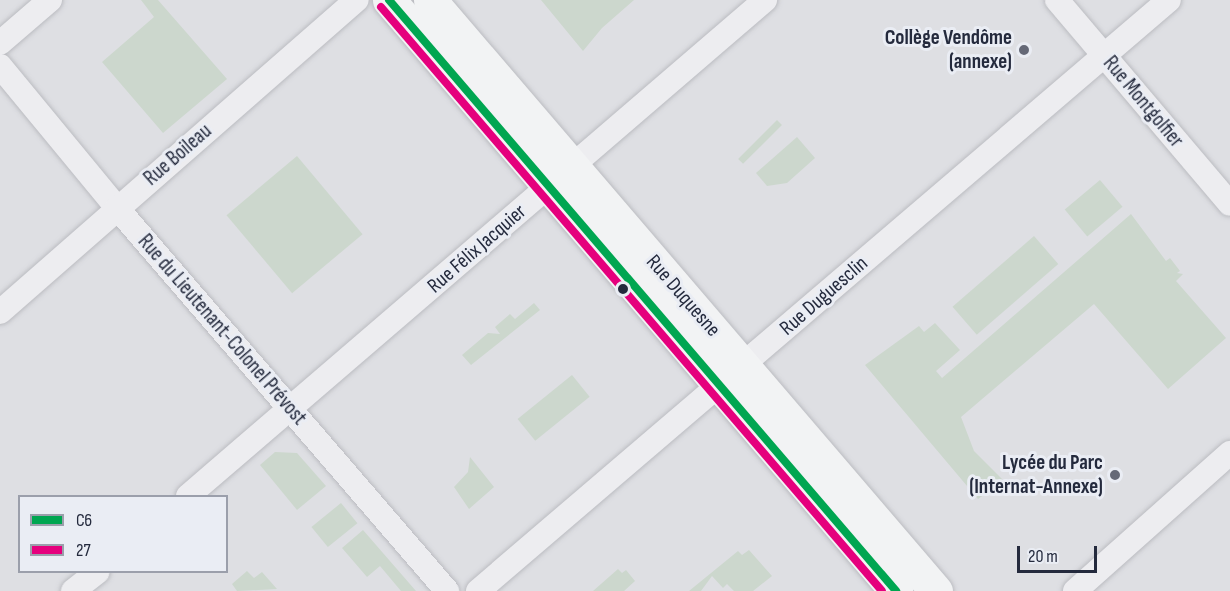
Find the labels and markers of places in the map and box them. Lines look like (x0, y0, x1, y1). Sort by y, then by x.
place label: Collège Vendôme (annexe) (885, 25, 1012, 75)
marker: Collège Vendôme (annexe) (1017, 43, 1031, 57)
unlabelled marker (617, 283, 629, 295)
place label: Lycée du Parc (Internat-Annexe) (969, 450, 1103, 500)
marker: Lycée du Parc (Internat-Annexe) (1108, 468, 1122, 482)

